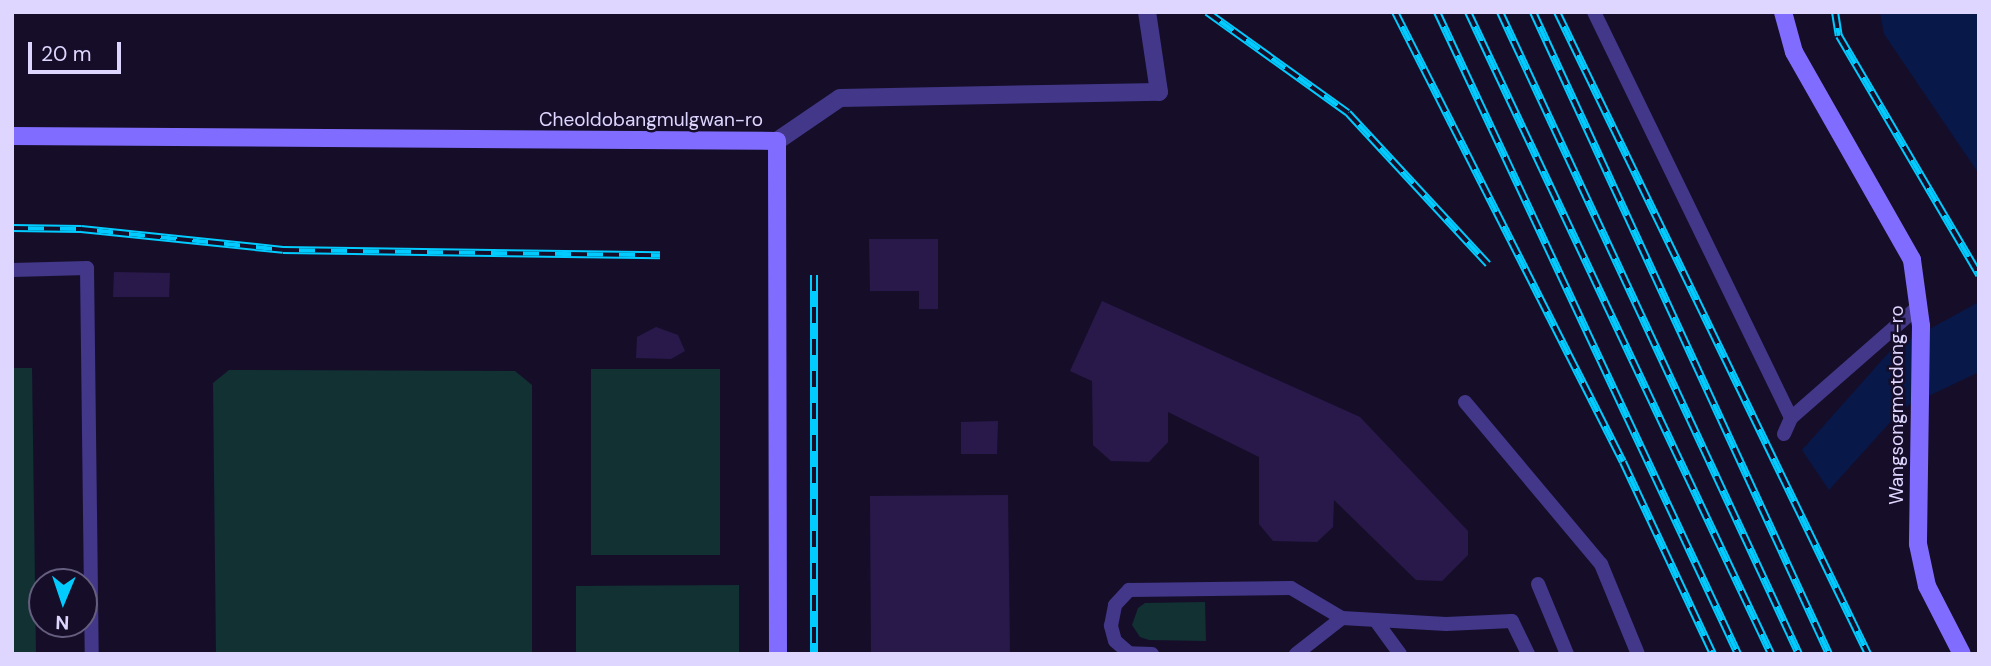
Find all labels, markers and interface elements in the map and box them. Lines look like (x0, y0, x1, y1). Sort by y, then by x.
scale bar (32, 28, 124, 72)
text: 20 m (41, 40, 92, 68)
street label: Cheoldobangmulgwan-ro (539, 109, 763, 131)
street label: Wangsongmotdong-ro (1886, 305, 1908, 505)
north arrow (28, 568, 98, 638)
text: N (55, 610, 70, 635)

